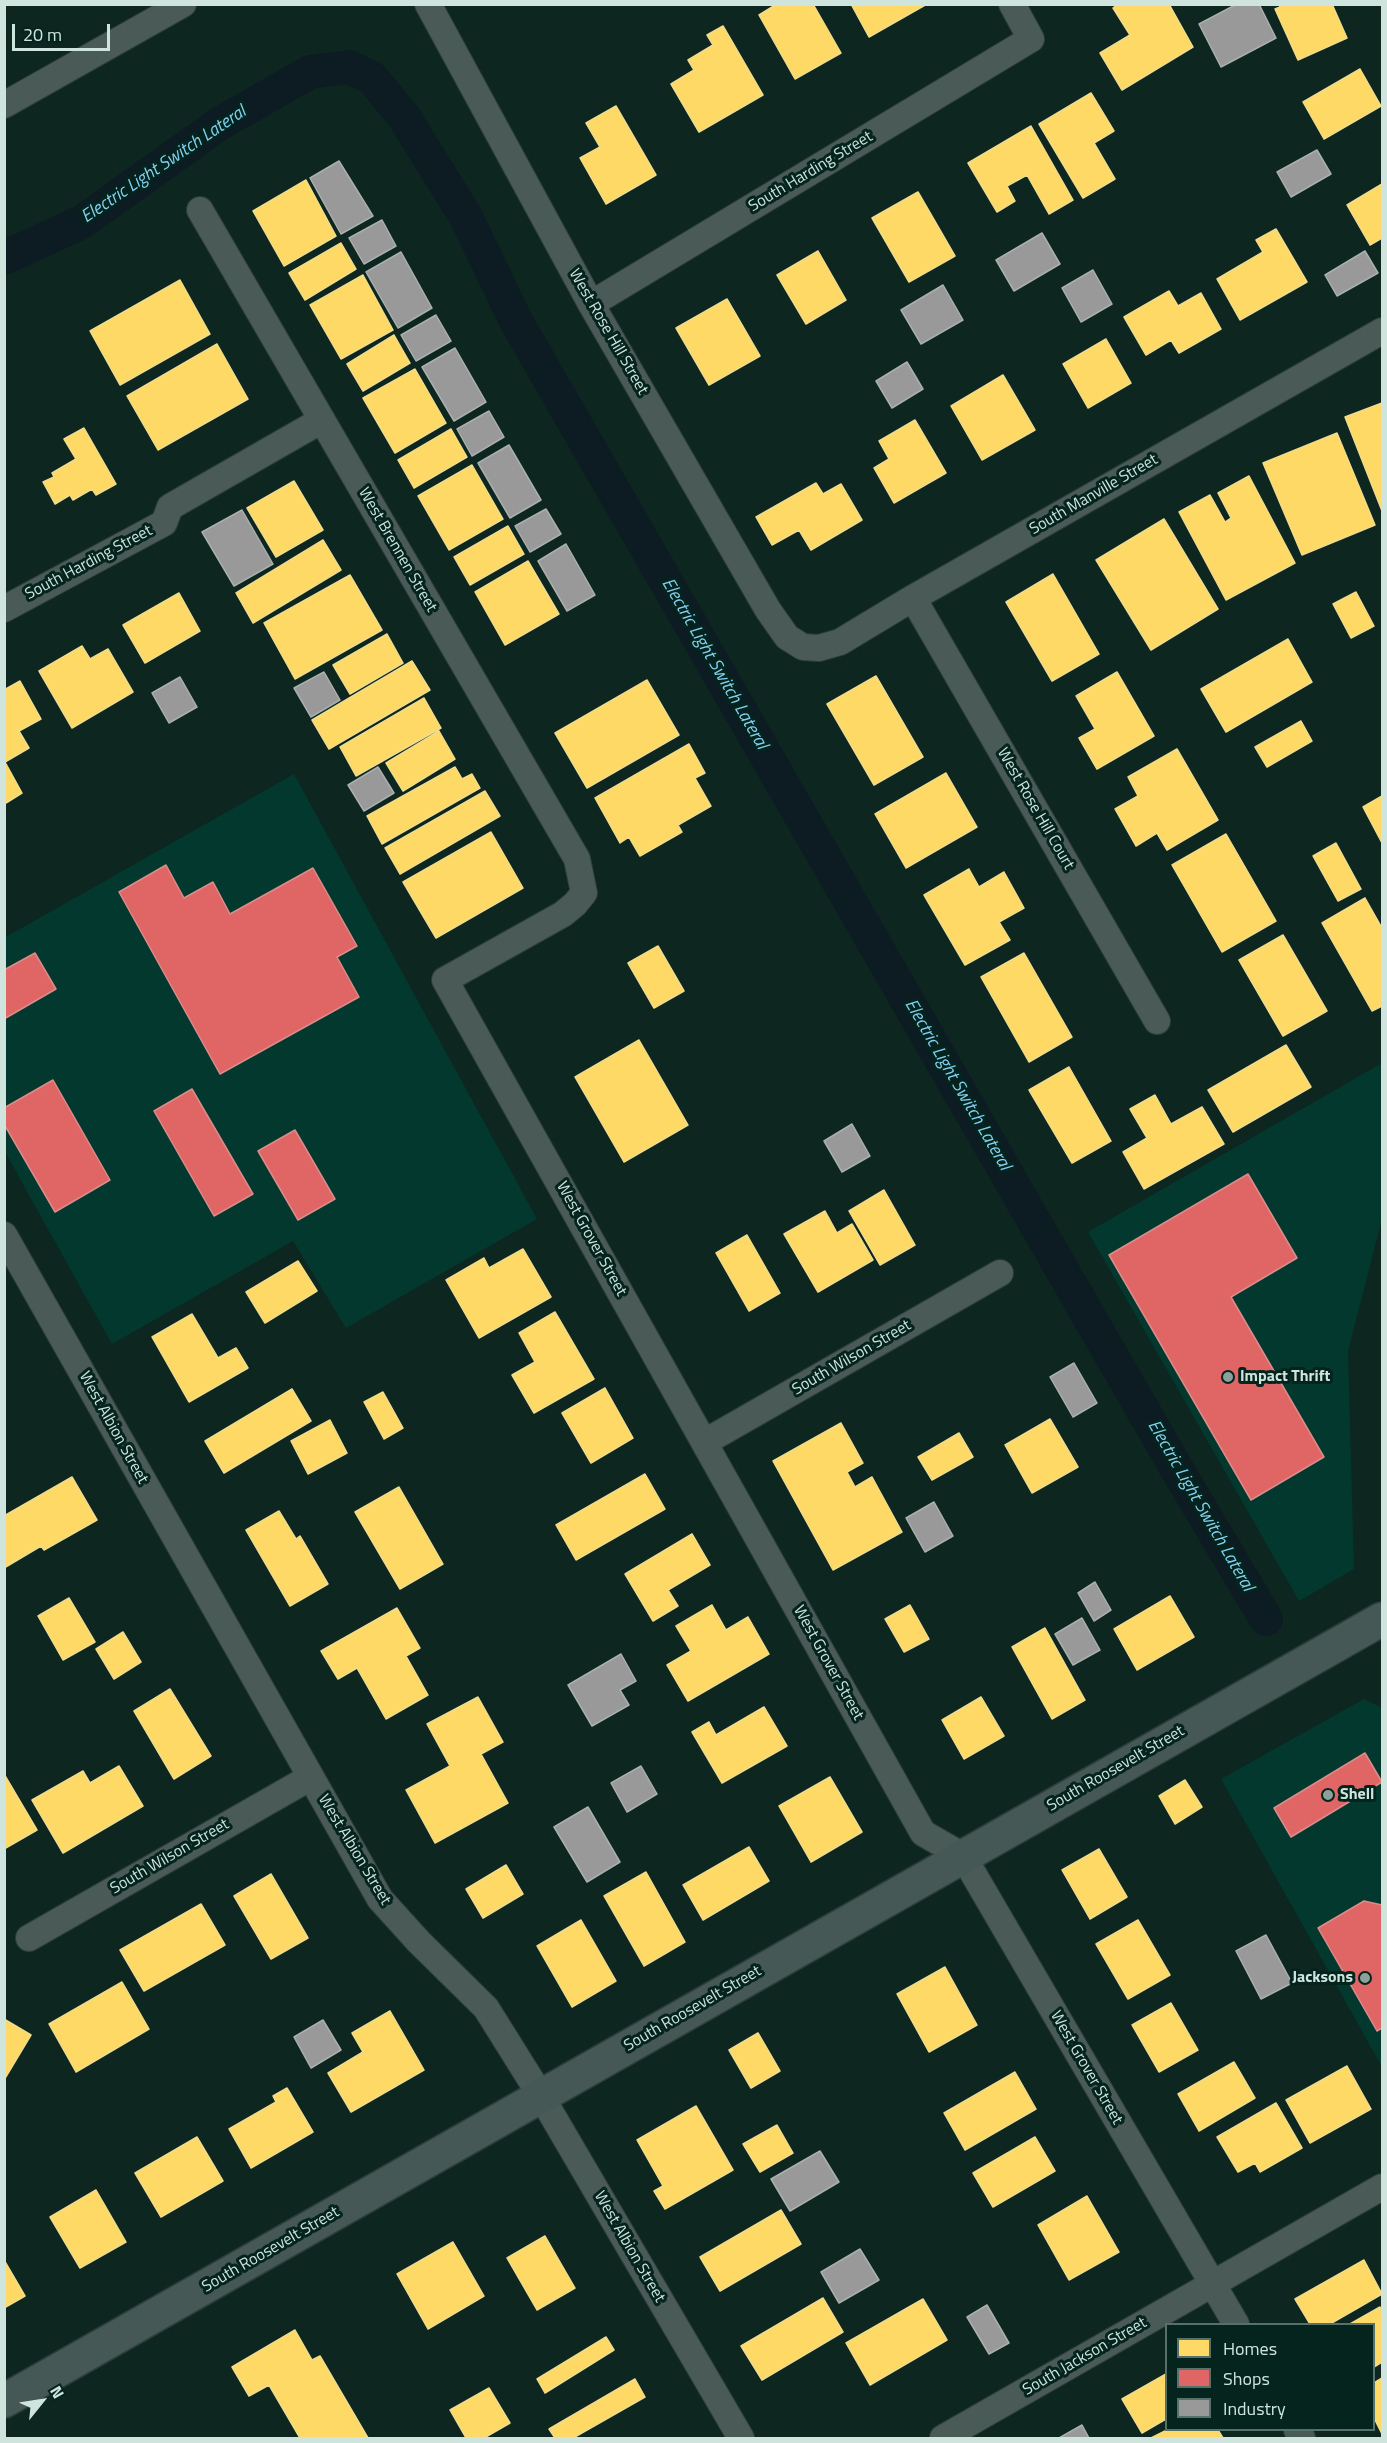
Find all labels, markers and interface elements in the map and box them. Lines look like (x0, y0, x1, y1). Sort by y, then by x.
scale bar (15, 12, 112, 50)
text: 20 m (23, 21, 62, 48)
water label: Electric Light Switch Lateral (77, 102, 251, 228)
street label: South Harding Street (746, 127, 876, 217)
street label: West Rose Hill Street (564, 266, 652, 398)
street label: South Manville Street (1027, 450, 1161, 540)
street label: West Brennen Street (354, 484, 440, 616)
street label: South Harding Street (22, 521, 156, 605)
water label: Electric Light Switch Lateral (656, 575, 772, 753)
street label: West Rose Hill Court (992, 745, 1078, 873)
water label: Electric Light Switch Lateral (899, 996, 1015, 1174)
street label: West Grover Street (552, 1178, 630, 1300)
street label: South Wilson Street (789, 1316, 915, 1400)
place label: Impact Thrift (1240, 1367, 1330, 1387)
street label: West Albion Street (74, 1368, 152, 1488)
marker: Impact Thrift (1221, 1370, 1235, 1384)
water label: Electric Light Switch Lateral (1142, 1417, 1258, 1595)
street label: West Grover Street (789, 1602, 867, 1724)
street label: South Roosevelt Street (1044, 1722, 1188, 1816)
place label: Shell (1340, 1785, 1374, 1805)
marker: Shell (1321, 1788, 1335, 1802)
street label: West Albion Street (313, 1791, 395, 1909)
street label: South Wilson Street (107, 1815, 233, 1899)
street label: South Roosevelt Street (621, 1962, 765, 2056)
place label: Jacksons (1292, 1968, 1353, 1988)
marker: Jacksons (1358, 1971, 1372, 1985)
street label: West Grover Street (1046, 2008, 1126, 2128)
street label: West Albion Street (589, 2188, 669, 2306)
street label: South Roosevelt Street (199, 2203, 343, 2297)
street label: South Jackson Street (1020, 2314, 1150, 2400)
legend (1165, 2323, 1375, 2431)
text: Homes (1223, 2335, 1277, 2362)
text: Shops (1223, 2365, 1270, 2392)
north arrow (12, 2371, 72, 2431)
text: N (44, 2381, 71, 2403)
text: Industry (1223, 2395, 1286, 2422)

